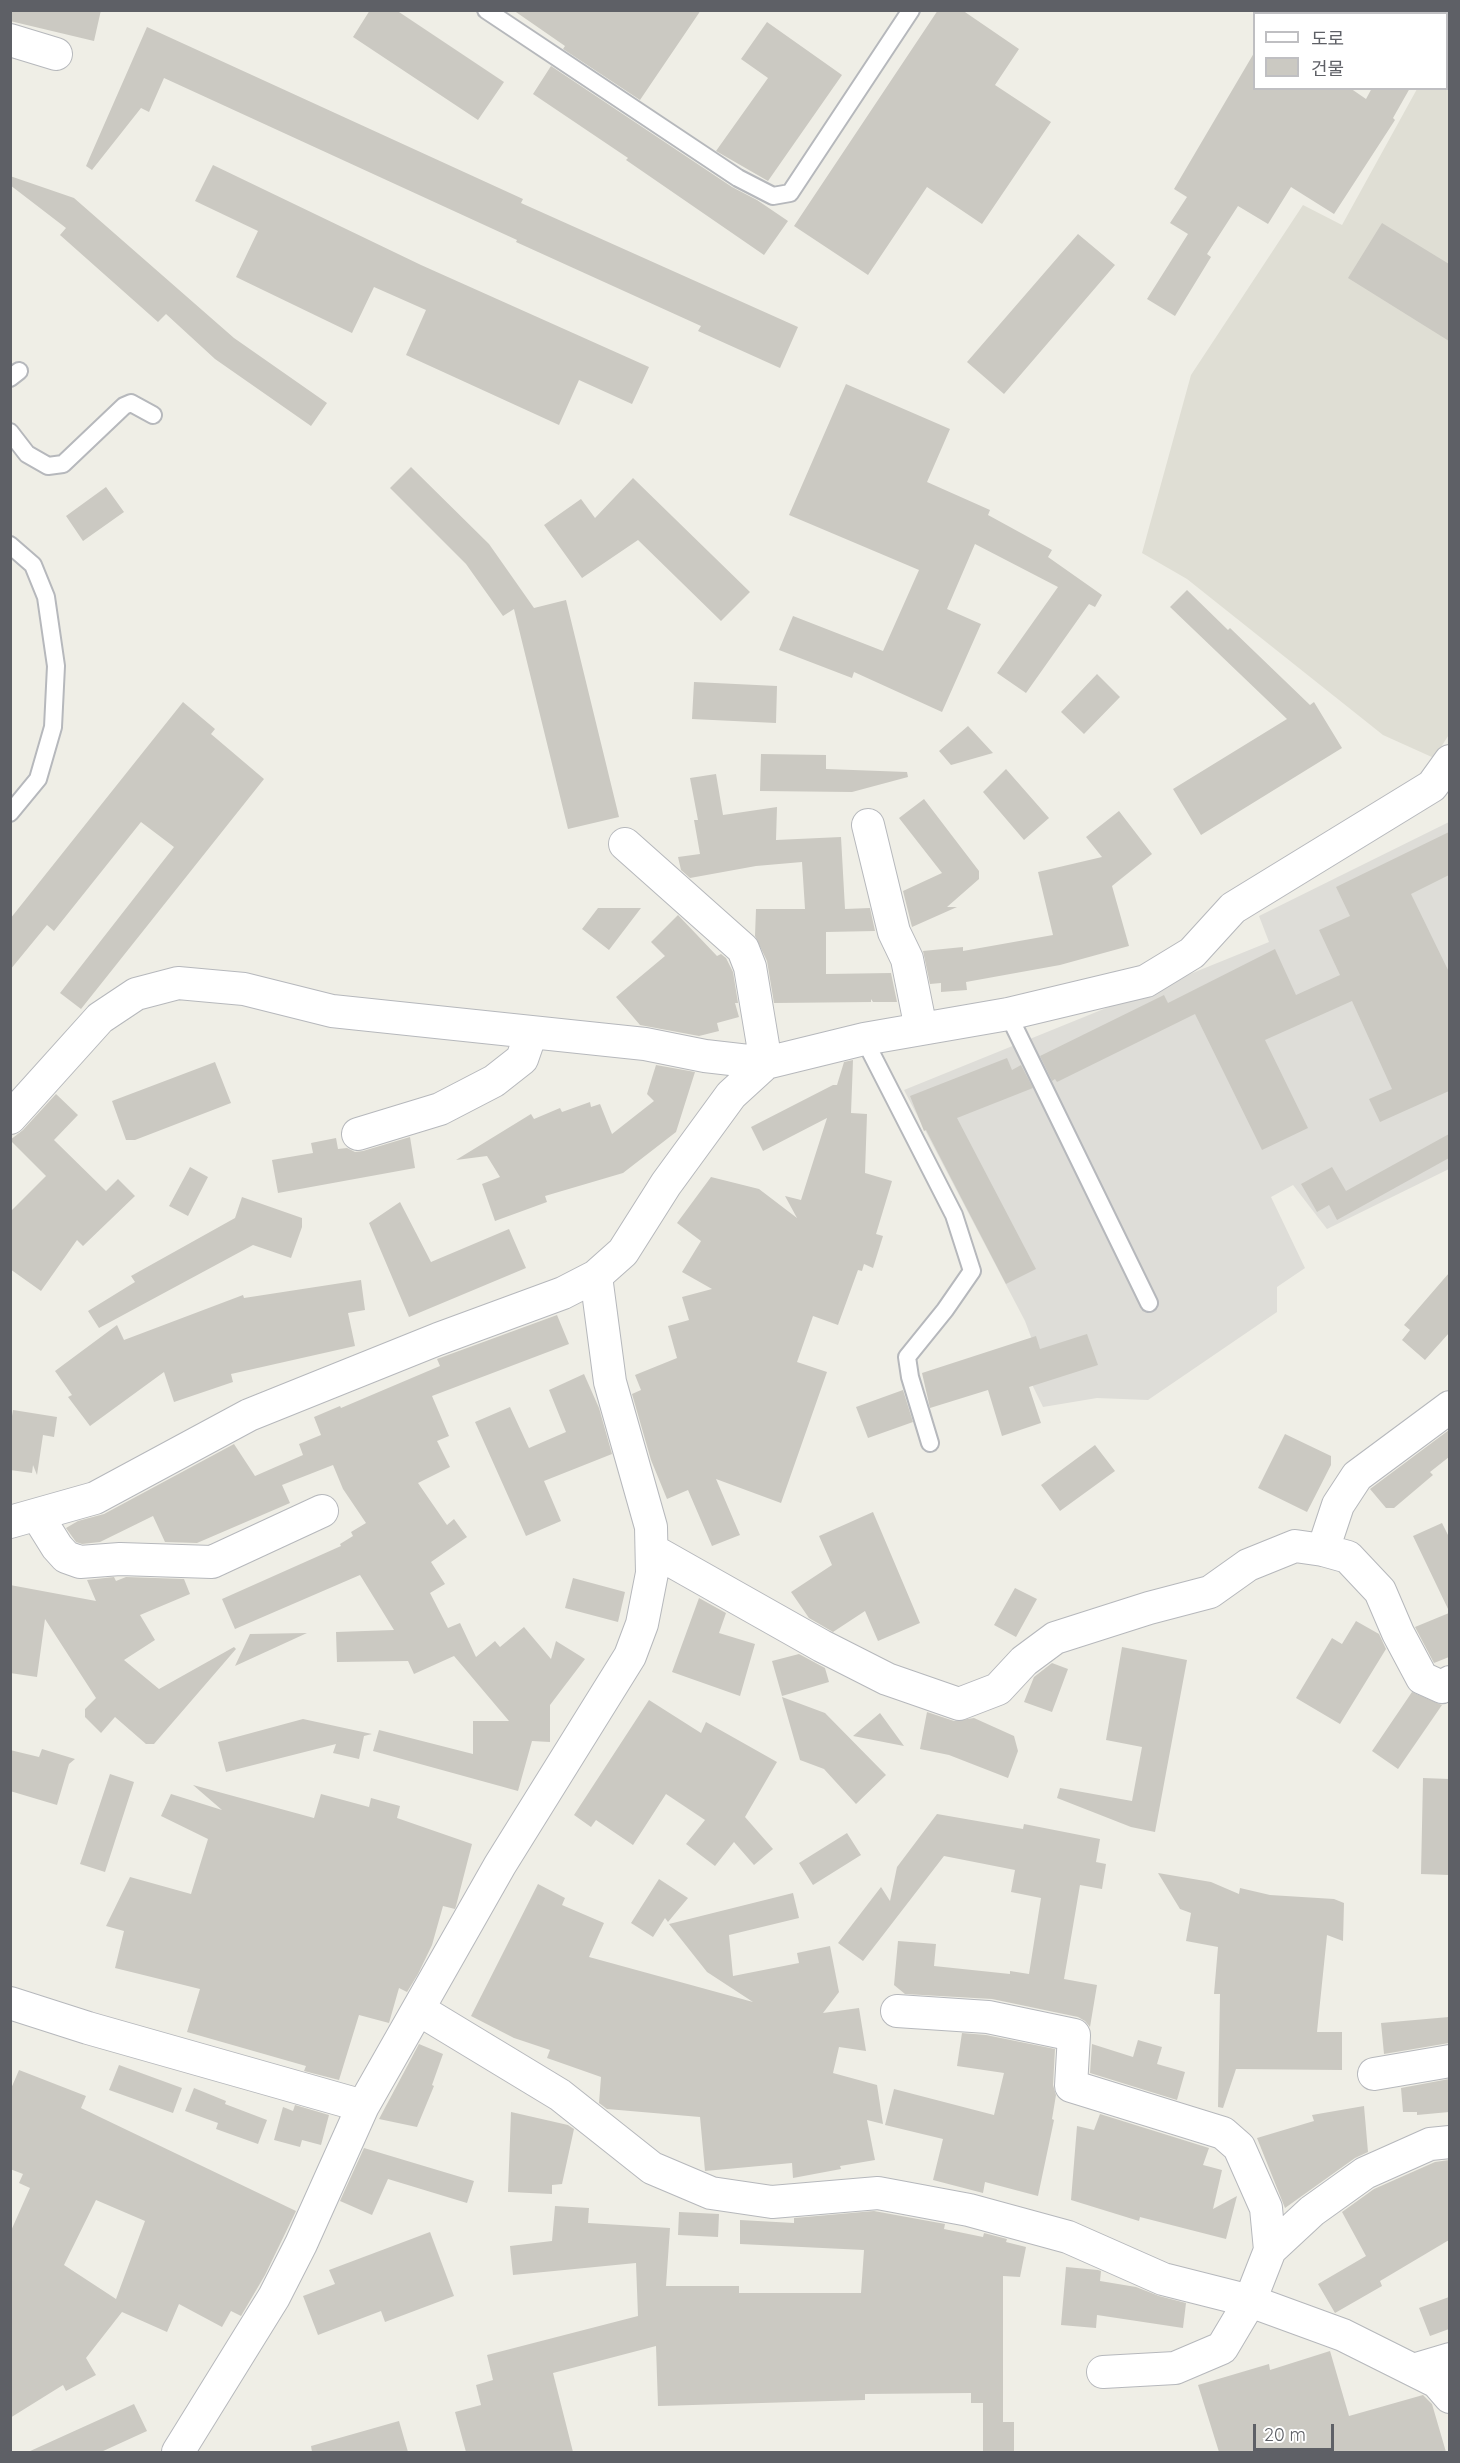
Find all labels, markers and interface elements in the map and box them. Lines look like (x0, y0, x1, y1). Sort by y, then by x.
legend (1253, 12, 1448, 90)
text: 도로 (1311, 27, 1344, 50)
text: 건물 (1311, 57, 1344, 80)
scale bar (1256, 2412, 1337, 2450)
text: 20 m (1264, 2423, 1306, 2446)

